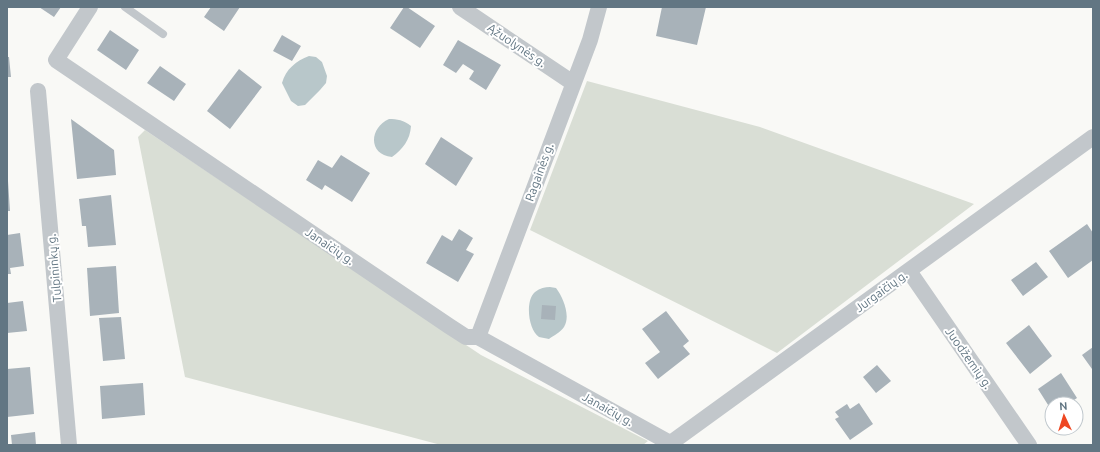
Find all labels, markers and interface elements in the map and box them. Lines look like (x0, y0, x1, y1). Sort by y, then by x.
street label: Ąžuolynės g. (485, 21, 549, 69)
street label: Ragainės g. (522, 141, 556, 203)
street label: Janaičių g. (303, 225, 357, 267)
street label: Tulpininkų g. (45, 233, 63, 303)
street label: Jurgaičių g. (852, 268, 910, 314)
street label: Juodžemių g. (943, 325, 995, 391)
street label: Janaičių g. (580, 390, 636, 428)
north arrow (1044, 396, 1084, 436)
text: N (1059, 400, 1068, 412)

